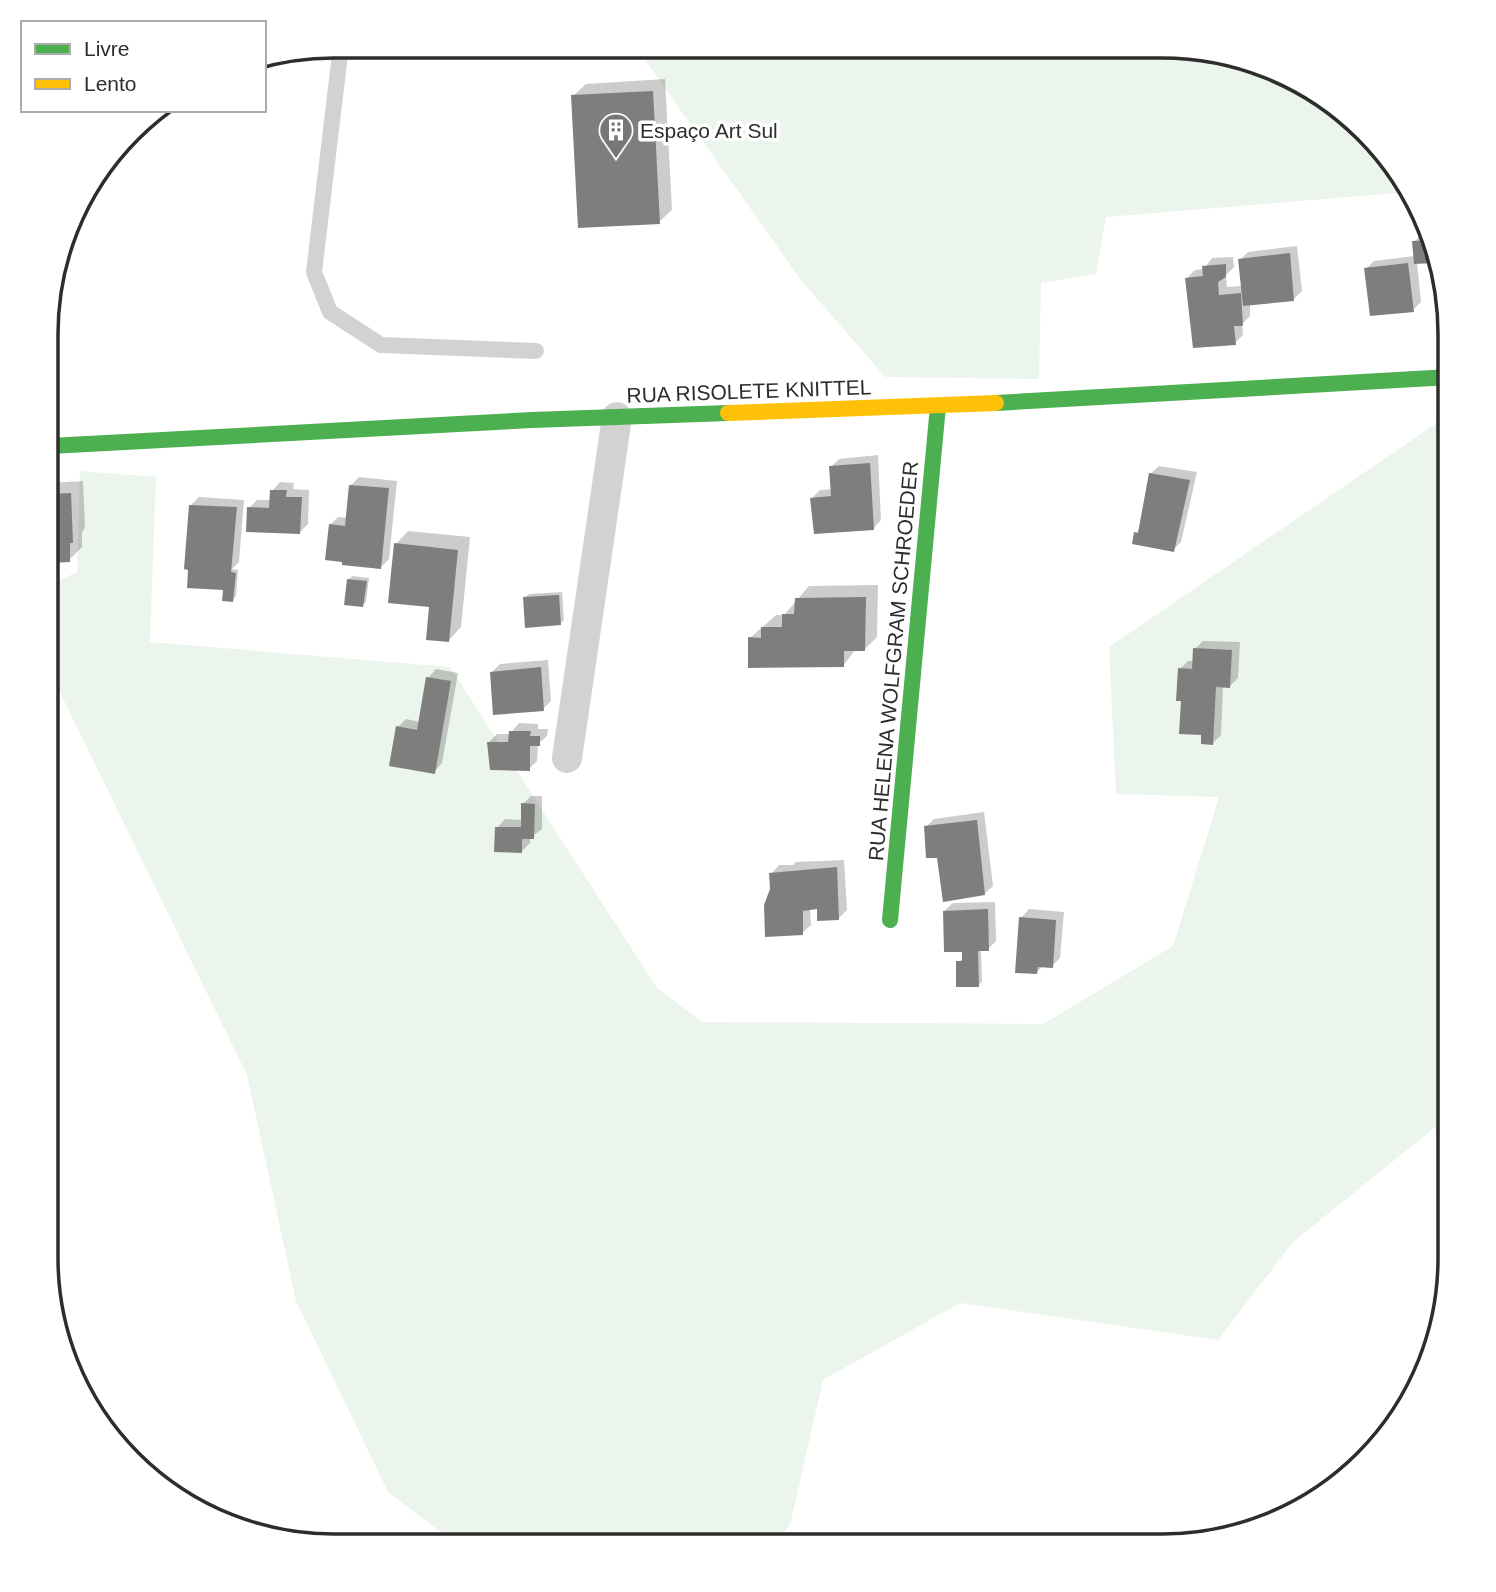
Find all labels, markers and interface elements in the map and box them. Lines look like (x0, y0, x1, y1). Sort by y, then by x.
legend (21, 21, 266, 112)
text: Livre (84, 37, 130, 60)
text: Lento (84, 72, 137, 95)
building icon: Espaço Art Sul (597, 111, 635, 160)
place label: Espaço Art Sul (640, 119, 778, 142)
street label: RUA RISOLETE KNITTEL (626, 375, 872, 407)
street label: RUA HELENA WOLFGRAM SCHROEDER (864, 460, 922, 862)

